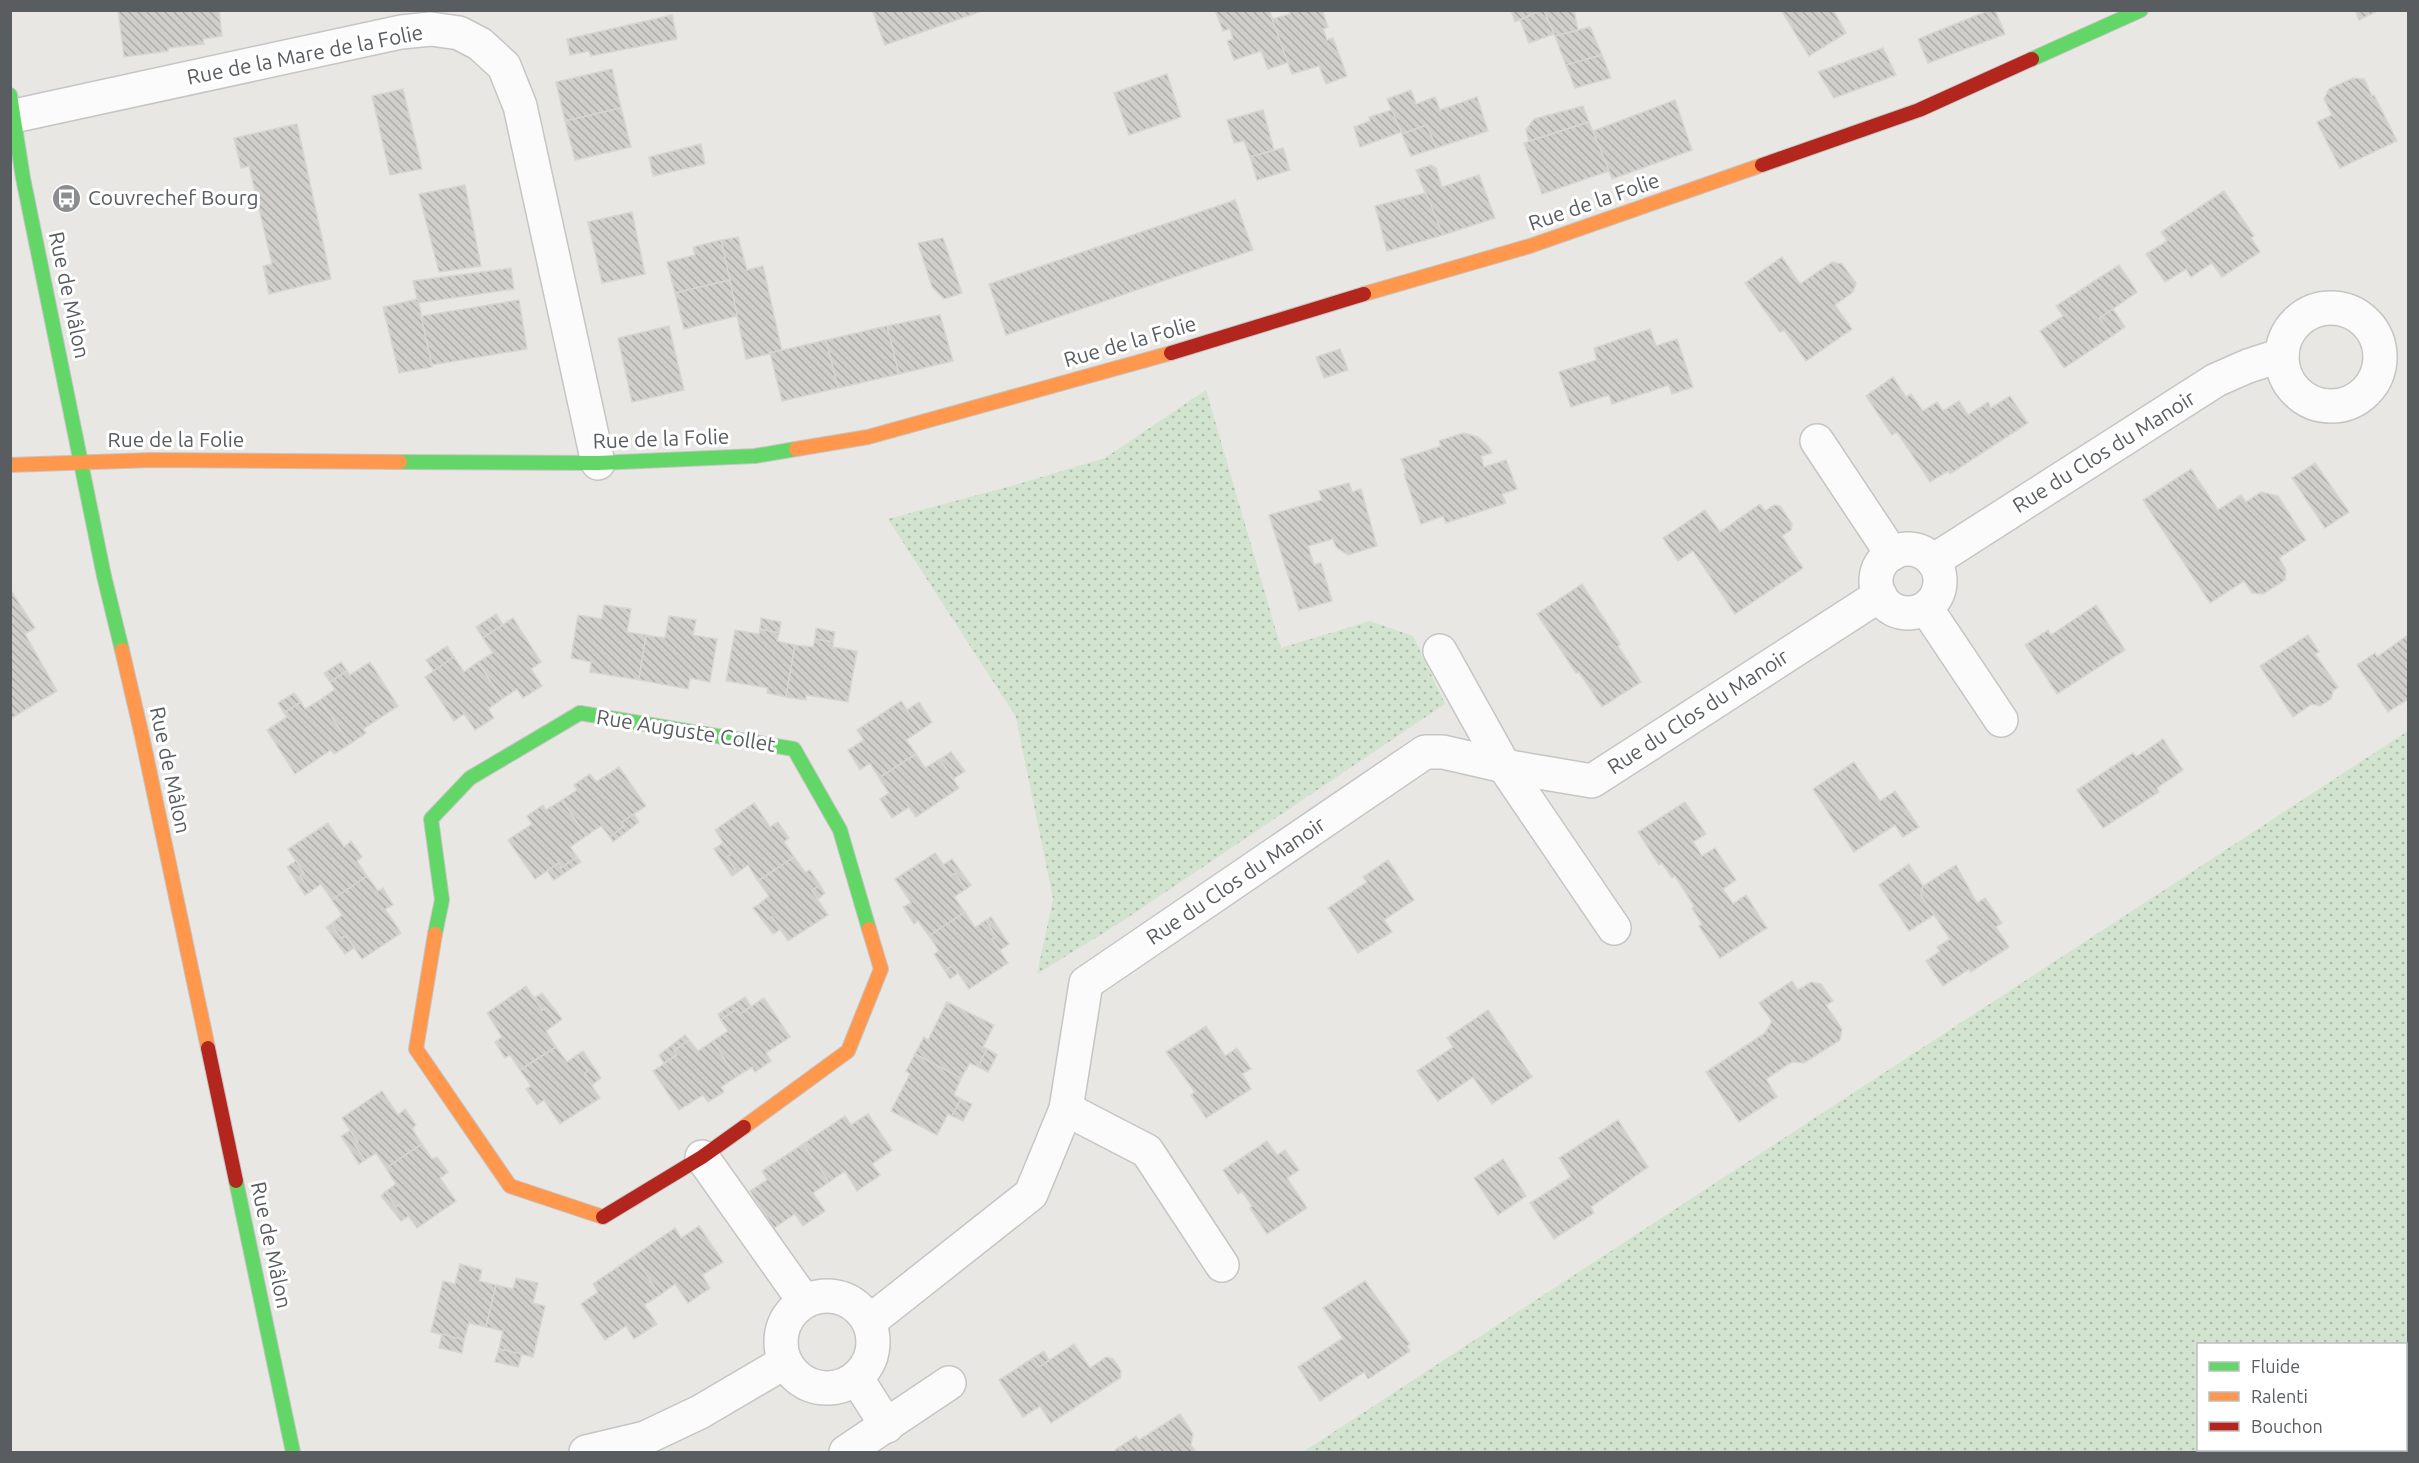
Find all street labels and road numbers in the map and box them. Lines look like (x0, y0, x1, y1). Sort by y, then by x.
street label: Rue de la Mare de la Folie (185, 19, 425, 89)
street label: Rue de la Folie (1525, 167, 1662, 235)
street label: Rue de Mâlon (45, 229, 95, 360)
street label: Rue de la Folie (1061, 311, 1199, 371)
street label: Rue du Clos du Manoir (2008, 385, 2199, 517)
street label: Rue de la Folie (592, 424, 730, 452)
street label: Rue de la Folie (108, 427, 244, 451)
street label: Rue du Clos du Manoir (1603, 644, 1792, 779)
street label: Rue de Mâlon (146, 704, 196, 835)
street label: Rue Auguste Collet (595, 704, 777, 756)
street label: Rue du Clos du Manoir (1141, 811, 1329, 949)
street label: Rue de Mâlon (247, 1179, 297, 1310)

